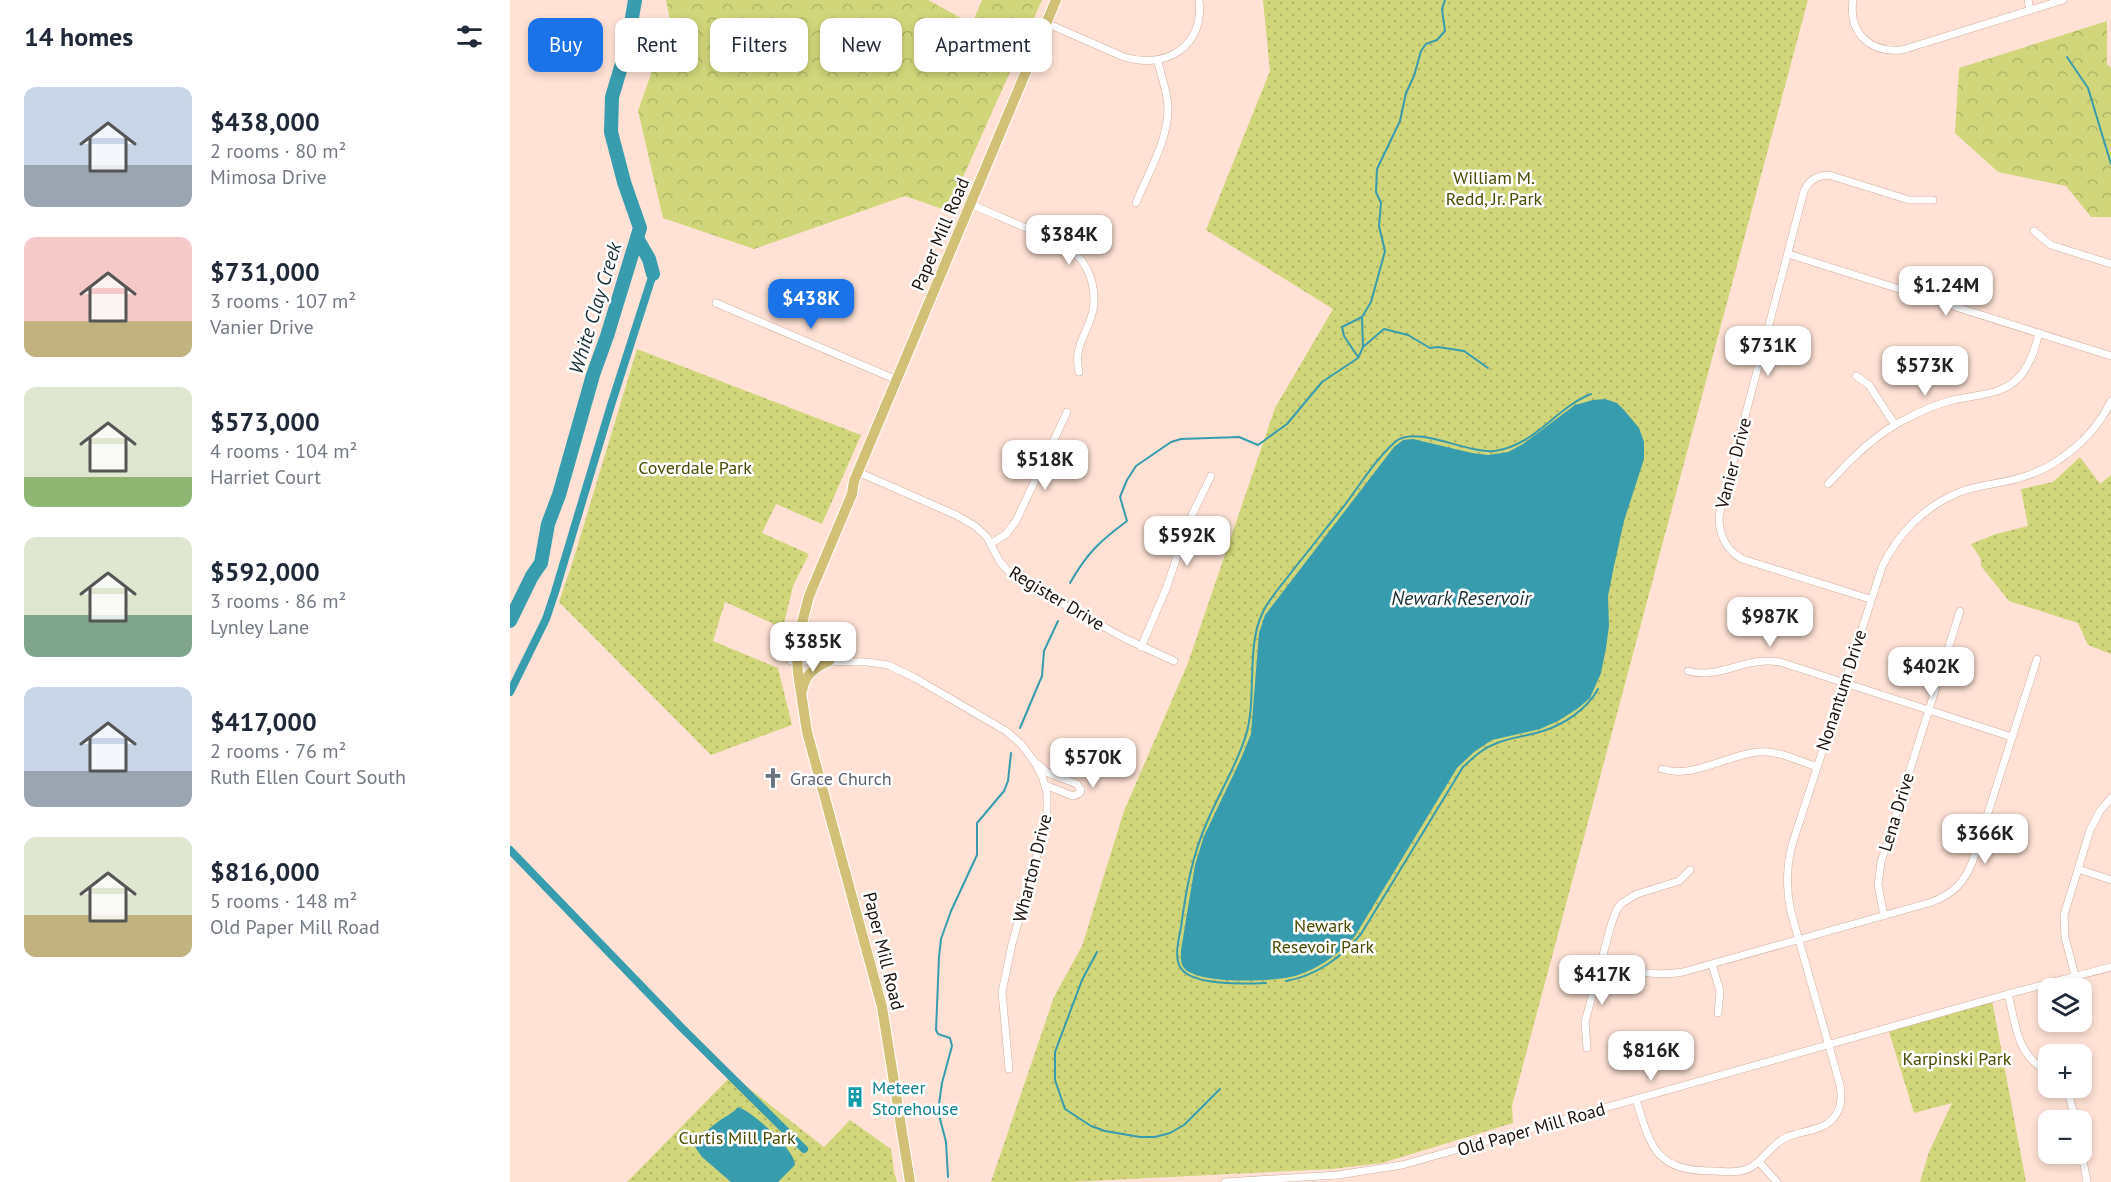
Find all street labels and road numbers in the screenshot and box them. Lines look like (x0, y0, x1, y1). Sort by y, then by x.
street label: Paper Mill Road (906, 174, 974, 294)
street label: Vanier Drive (1710, 415, 1756, 512)
street label: Register Drive (1005, 561, 1109, 635)
street label: Nonantum Drive (1811, 627, 1871, 753)
street label: Lena Drive (1873, 770, 1919, 854)
street label: Wharton Drive (1007, 811, 1057, 925)
street label: Paper Mill Road (858, 890, 910, 1012)
street label: Old Paper Mill Road (1454, 1097, 1608, 1161)

